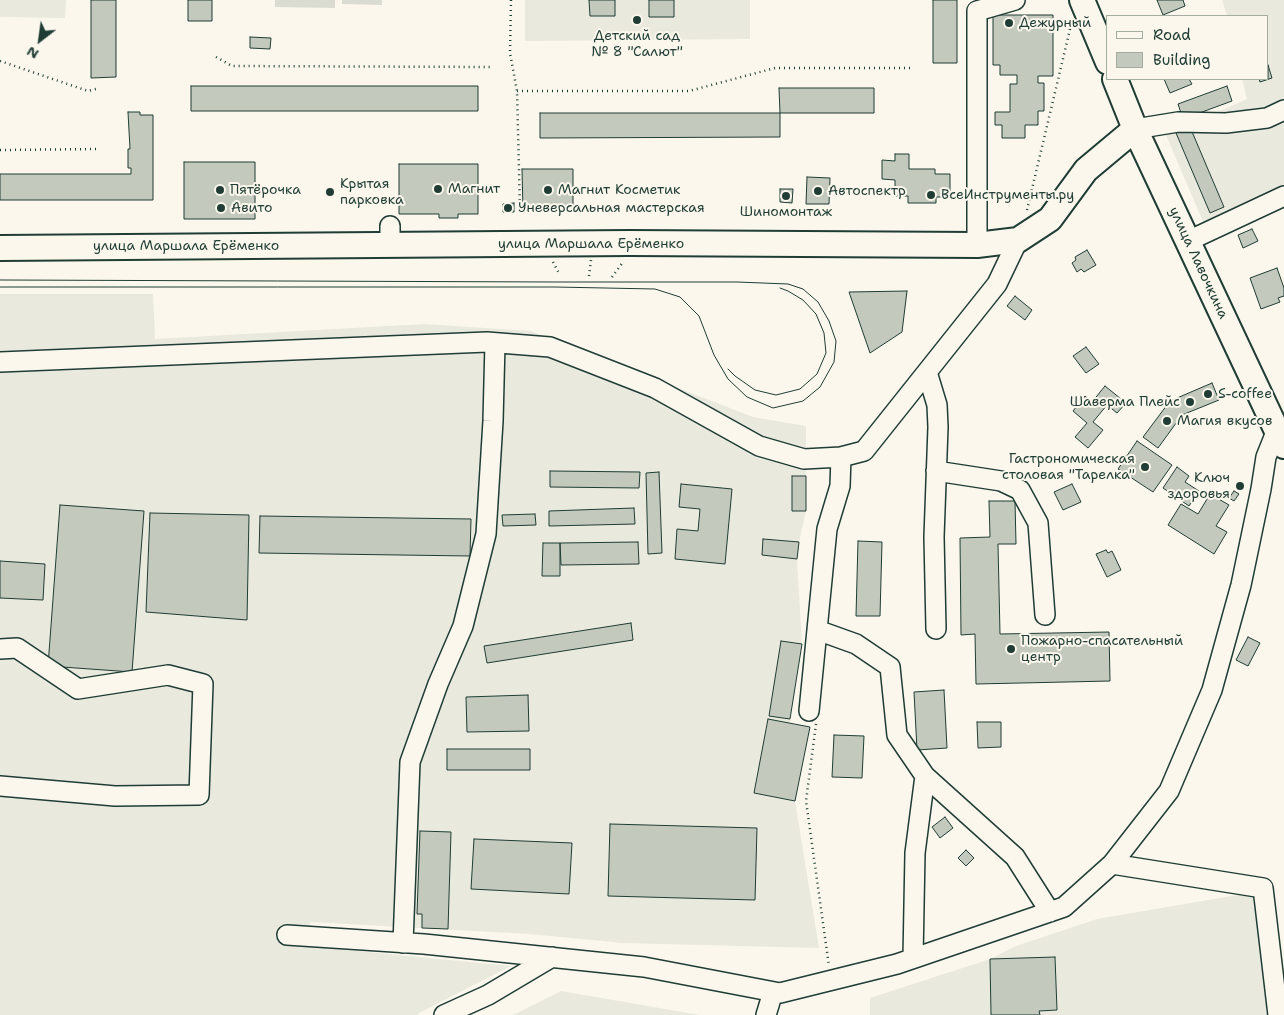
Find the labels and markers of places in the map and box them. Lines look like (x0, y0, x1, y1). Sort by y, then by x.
marker: Детский сад № 8 "Салют" (631, 14, 643, 26)
place label: Дежурный (1019, 15, 1091, 31)
marker: Дежурный (1003, 17, 1015, 29)
place label: Детский сад № 8 "Салют" (591, 28, 683, 60)
place label: Крытая парковка (340, 176, 404, 208)
place label: Магнит (448, 181, 500, 197)
place label: Пятёрочка (230, 182, 301, 198)
place label: Магнит Косметик (558, 182, 681, 198)
marker: Магнит (432, 183, 444, 195)
place label: Автоспектр (828, 183, 906, 199)
marker: Пятёрочка (214, 184, 226, 196)
marker: Магнит Косметик (542, 184, 554, 196)
marker: Автоспектр (812, 185, 824, 197)
marker: Крытая парковка (324, 186, 336, 198)
place label: ВсеИнструменты.ру (941, 187, 1074, 203)
marker: ВсеИнструменты.ру (925, 189, 937, 201)
marker: Шиномонтаж (780, 190, 792, 202)
place label: Авито (231, 200, 272, 216)
place label: Уневерсальная мастерская (518, 200, 705, 216)
marker: Авито (215, 202, 227, 214)
marker: Уневерсальная мастерская (502, 202, 514, 214)
place label: Шиномонтаж (740, 204, 832, 220)
place label: S-coffee (1218, 386, 1272, 402)
marker: S-coffee (1202, 388, 1214, 400)
place label: Шаверма Плейс (1070, 394, 1180, 410)
marker: Шаверма Плейс (1184, 396, 1196, 408)
place label: Магия вкусов (1177, 413, 1272, 429)
marker: Магия вкусов (1161, 415, 1173, 427)
place label: Гастрономическая столовая "Тарелка" (1002, 451, 1135, 484)
marker: Гастрономическая столовая "Тарелка" (1139, 461, 1151, 473)
place label: Ключ здоровья (1167, 470, 1230, 502)
marker: Ключ здоровья (1234, 480, 1246, 492)
place label: Пожарно-спасательный центр (1021, 633, 1183, 666)
marker: Пожарно-спасательный центр (1005, 643, 1017, 655)

